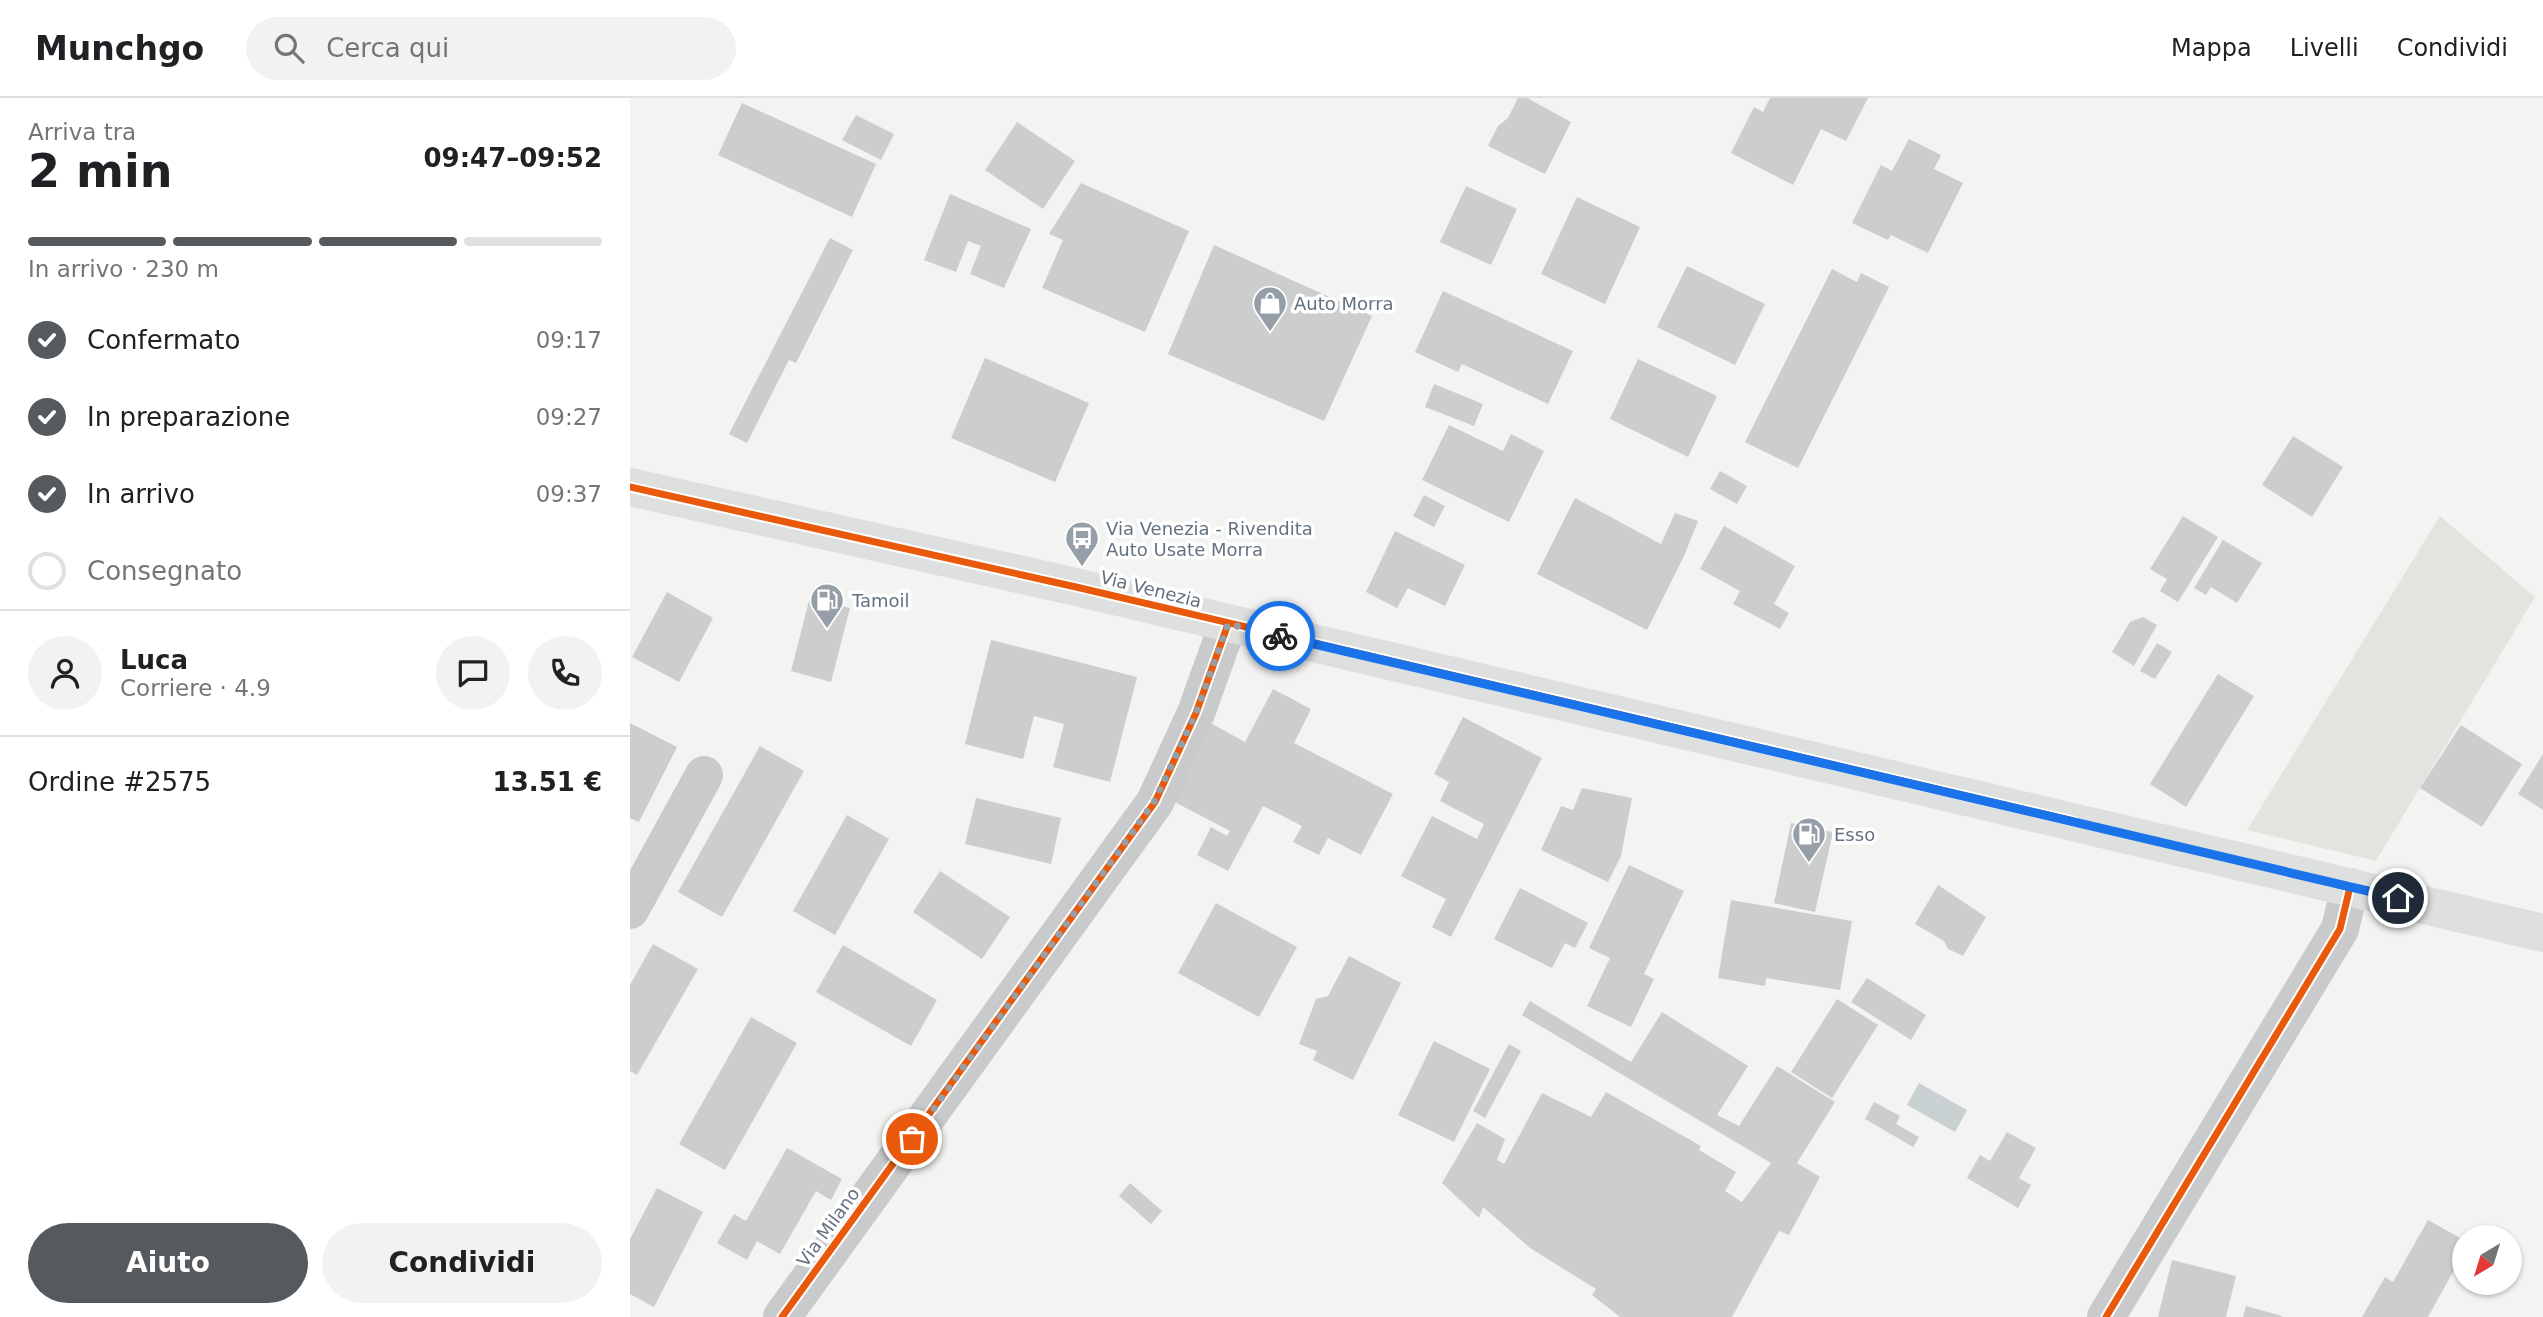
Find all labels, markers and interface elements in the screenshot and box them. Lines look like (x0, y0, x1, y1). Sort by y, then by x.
search box (246, 17, 736, 80)
text: Munchgo (35, 29, 204, 68)
icon: search (270, 29, 308, 67)
text: Cerca qui (326, 33, 449, 63)
text: Mappa (2171, 34, 2252, 62)
text: Livelli (2290, 34, 2359, 62)
text: Condividi (2397, 34, 2508, 62)
text: Arriva tra (28, 119, 136, 145)
text: 09:47–09:52 (423, 143, 602, 173)
text: 2 min (28, 144, 172, 198)
text: In arrivo · 230 m (28, 256, 219, 282)
shop icon: Auto Morra (1251, 284, 1289, 333)
place label: Auto Morra (1294, 293, 1394, 314)
icon: check (28, 321, 66, 359)
text: Confermato (87, 325, 240, 355)
text: 09:17 (536, 327, 602, 353)
icon: check (28, 398, 66, 436)
text: In preparazione (87, 402, 290, 432)
text: 09:27 (536, 404, 602, 430)
icon: check (28, 475, 66, 513)
text: In arrivo (87, 479, 195, 509)
text: 09:37 (536, 481, 602, 507)
place label: Via Venezia - Rivendita Auto Usate Morra (1106, 518, 1313, 560)
bus stop icon: Via Venezia - Rivendita Auto Usate Morra (1063, 519, 1101, 568)
text: Consegnato (87, 556, 242, 586)
street label: Via Venezia (1098, 566, 1204, 612)
fuel station icon: Tamoil (808, 581, 846, 630)
place label: Tamoil (851, 590, 910, 611)
courier (1245, 601, 1315, 671)
icon: bike (1261, 617, 1299, 655)
button: person (28, 636, 102, 710)
button: chat (436, 636, 510, 710)
button: phone (528, 636, 602, 710)
text: Luca (120, 645, 188, 675)
text: Corriere · 4.9 (120, 675, 271, 701)
text: Ordine #2575 (28, 767, 211, 797)
text: 13.51 € (493, 767, 602, 797)
fuel station icon: Esso (1790, 815, 1828, 864)
place label: Esso (1834, 824, 1875, 845)
pin (2368, 868, 2428, 928)
icon: home (2379, 879, 2417, 917)
pin (882, 1109, 942, 1169)
icon: bag (893, 1120, 931, 1158)
street label: Via Milano (792, 1183, 864, 1271)
button: Aiuto (28, 1223, 308, 1303)
button: Condividi (322, 1223, 602, 1303)
north arrow (2452, 1225, 2522, 1295)
map controls (2452, 1225, 2522, 1295)

